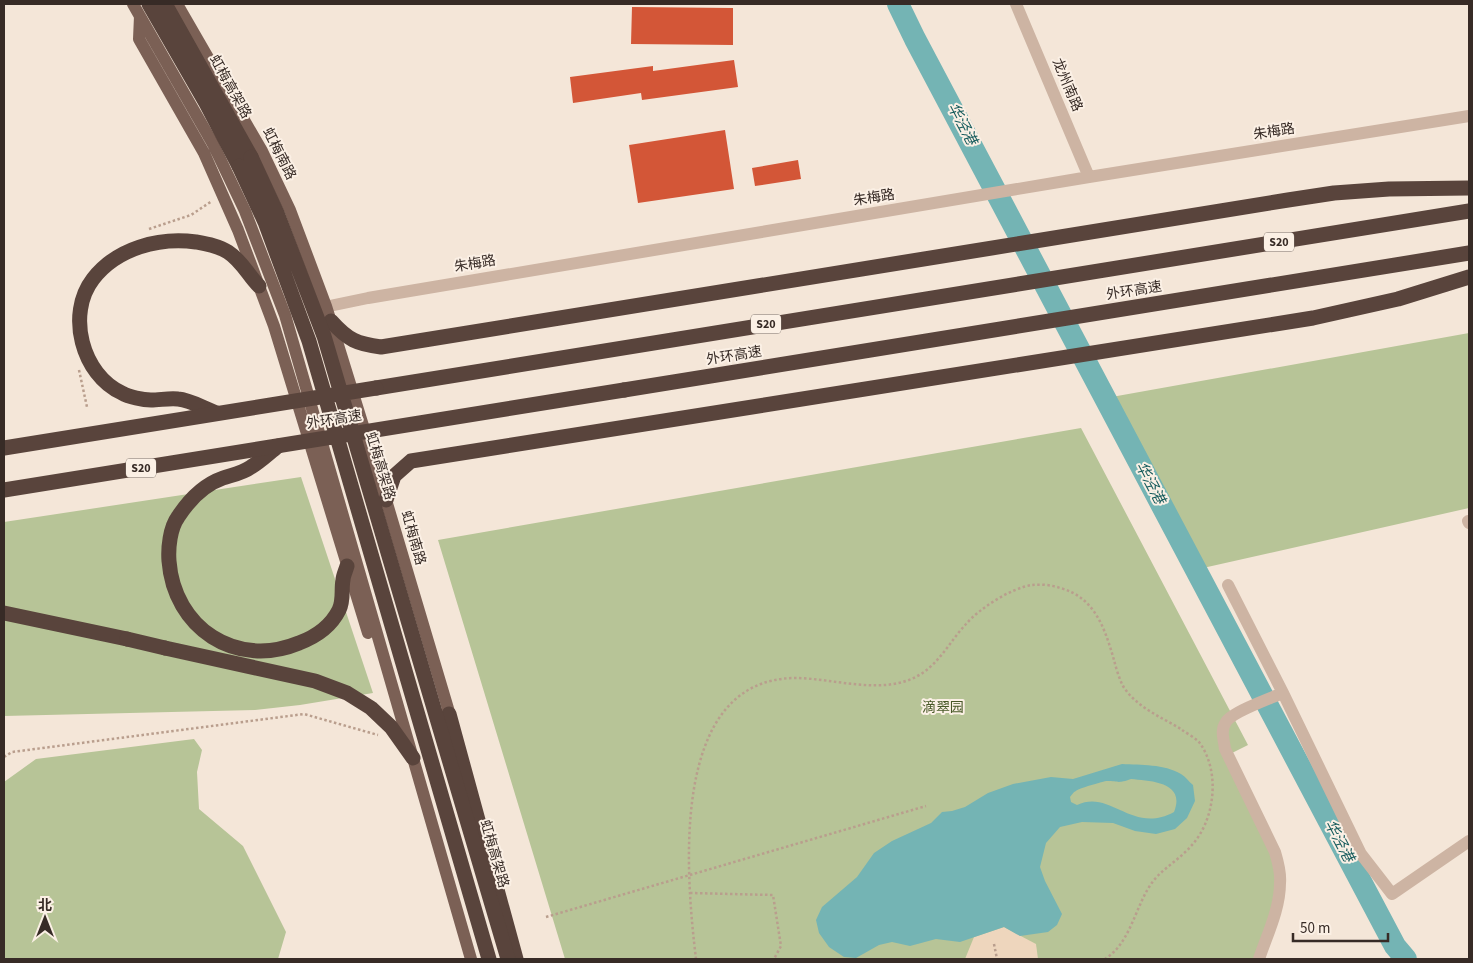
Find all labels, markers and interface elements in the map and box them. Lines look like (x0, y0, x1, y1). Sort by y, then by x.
street label: 虹梅高架路 (204, 52, 256, 122)
street label: 龙州南路 (1047, 55, 1087, 115)
water label: 华泾港 (942, 99, 983, 151)
street label: 朱梅路 (1252, 119, 1296, 145)
street label: 虹梅南路 (257, 125, 301, 183)
street label: 朱梅路 (852, 185, 896, 211)
road number: S20 (1264, 232, 1294, 252)
street label: 朱梅路 (453, 251, 497, 277)
street label: 外环高速 (1105, 277, 1163, 305)
road number: S20 (751, 314, 781, 334)
street label: 外环高速 (705, 342, 763, 370)
street label: 外环高速 (305, 406, 363, 434)
street label: 虹梅高架路 (360, 430, 400, 502)
road number: S20 (126, 458, 156, 478)
water label: 华泾港 (1130, 458, 1171, 510)
street label: 虹梅南路 (396, 508, 430, 568)
park label: 滴翠园 (922, 698, 964, 718)
water label: 华泾港 (1319, 816, 1360, 868)
street label: 虹梅高架路 (475, 818, 513, 890)
north arrow (20, 893, 70, 943)
text: 北 (38, 896, 52, 916)
scale bar (1293, 910, 1388, 942)
text: 50 m (1300, 918, 1330, 939)

